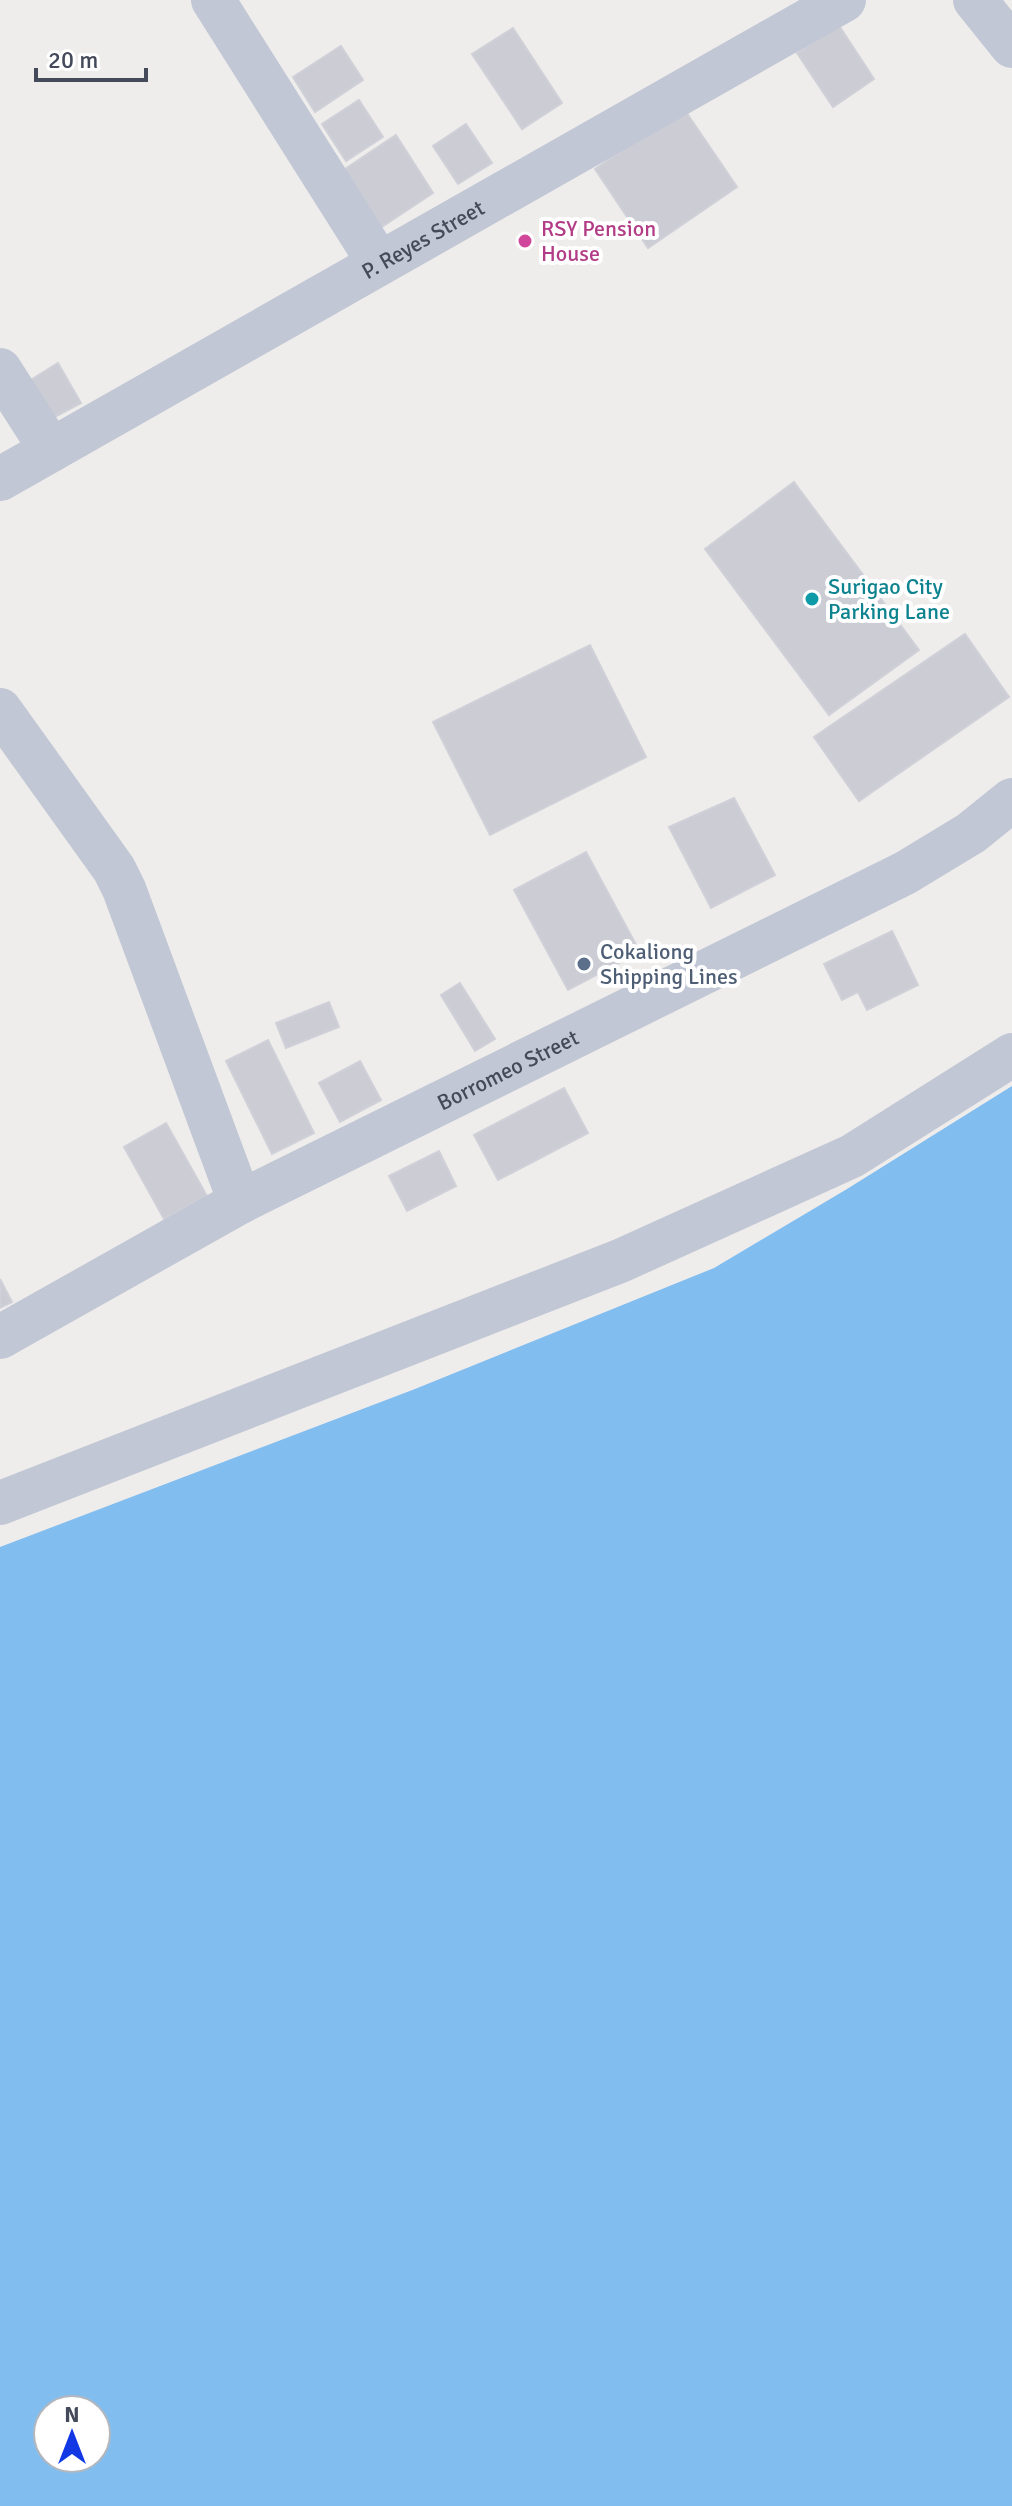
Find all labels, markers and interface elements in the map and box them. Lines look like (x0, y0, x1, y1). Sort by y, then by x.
scale bar (36, 32, 146, 82)
text: 20 m (48, 45, 98, 75)
street label: P. Reyes Street (357, 194, 489, 285)
place label: RSY Pension House (541, 215, 656, 267)
marker: RSY Pension House (516, 232, 534, 250)
place label: Surigao City Parking Lane (828, 573, 950, 625)
marker: Surigao City Parking Lane (803, 590, 821, 608)
place label: Cokaliong Shipping Lines (600, 938, 738, 990)
marker: Cokaliong Shipping Lines (575, 955, 593, 973)
street label: Borromeo Street (433, 1024, 583, 1116)
north arrow (32, 2394, 112, 2474)
text: N (64, 2401, 80, 2428)

